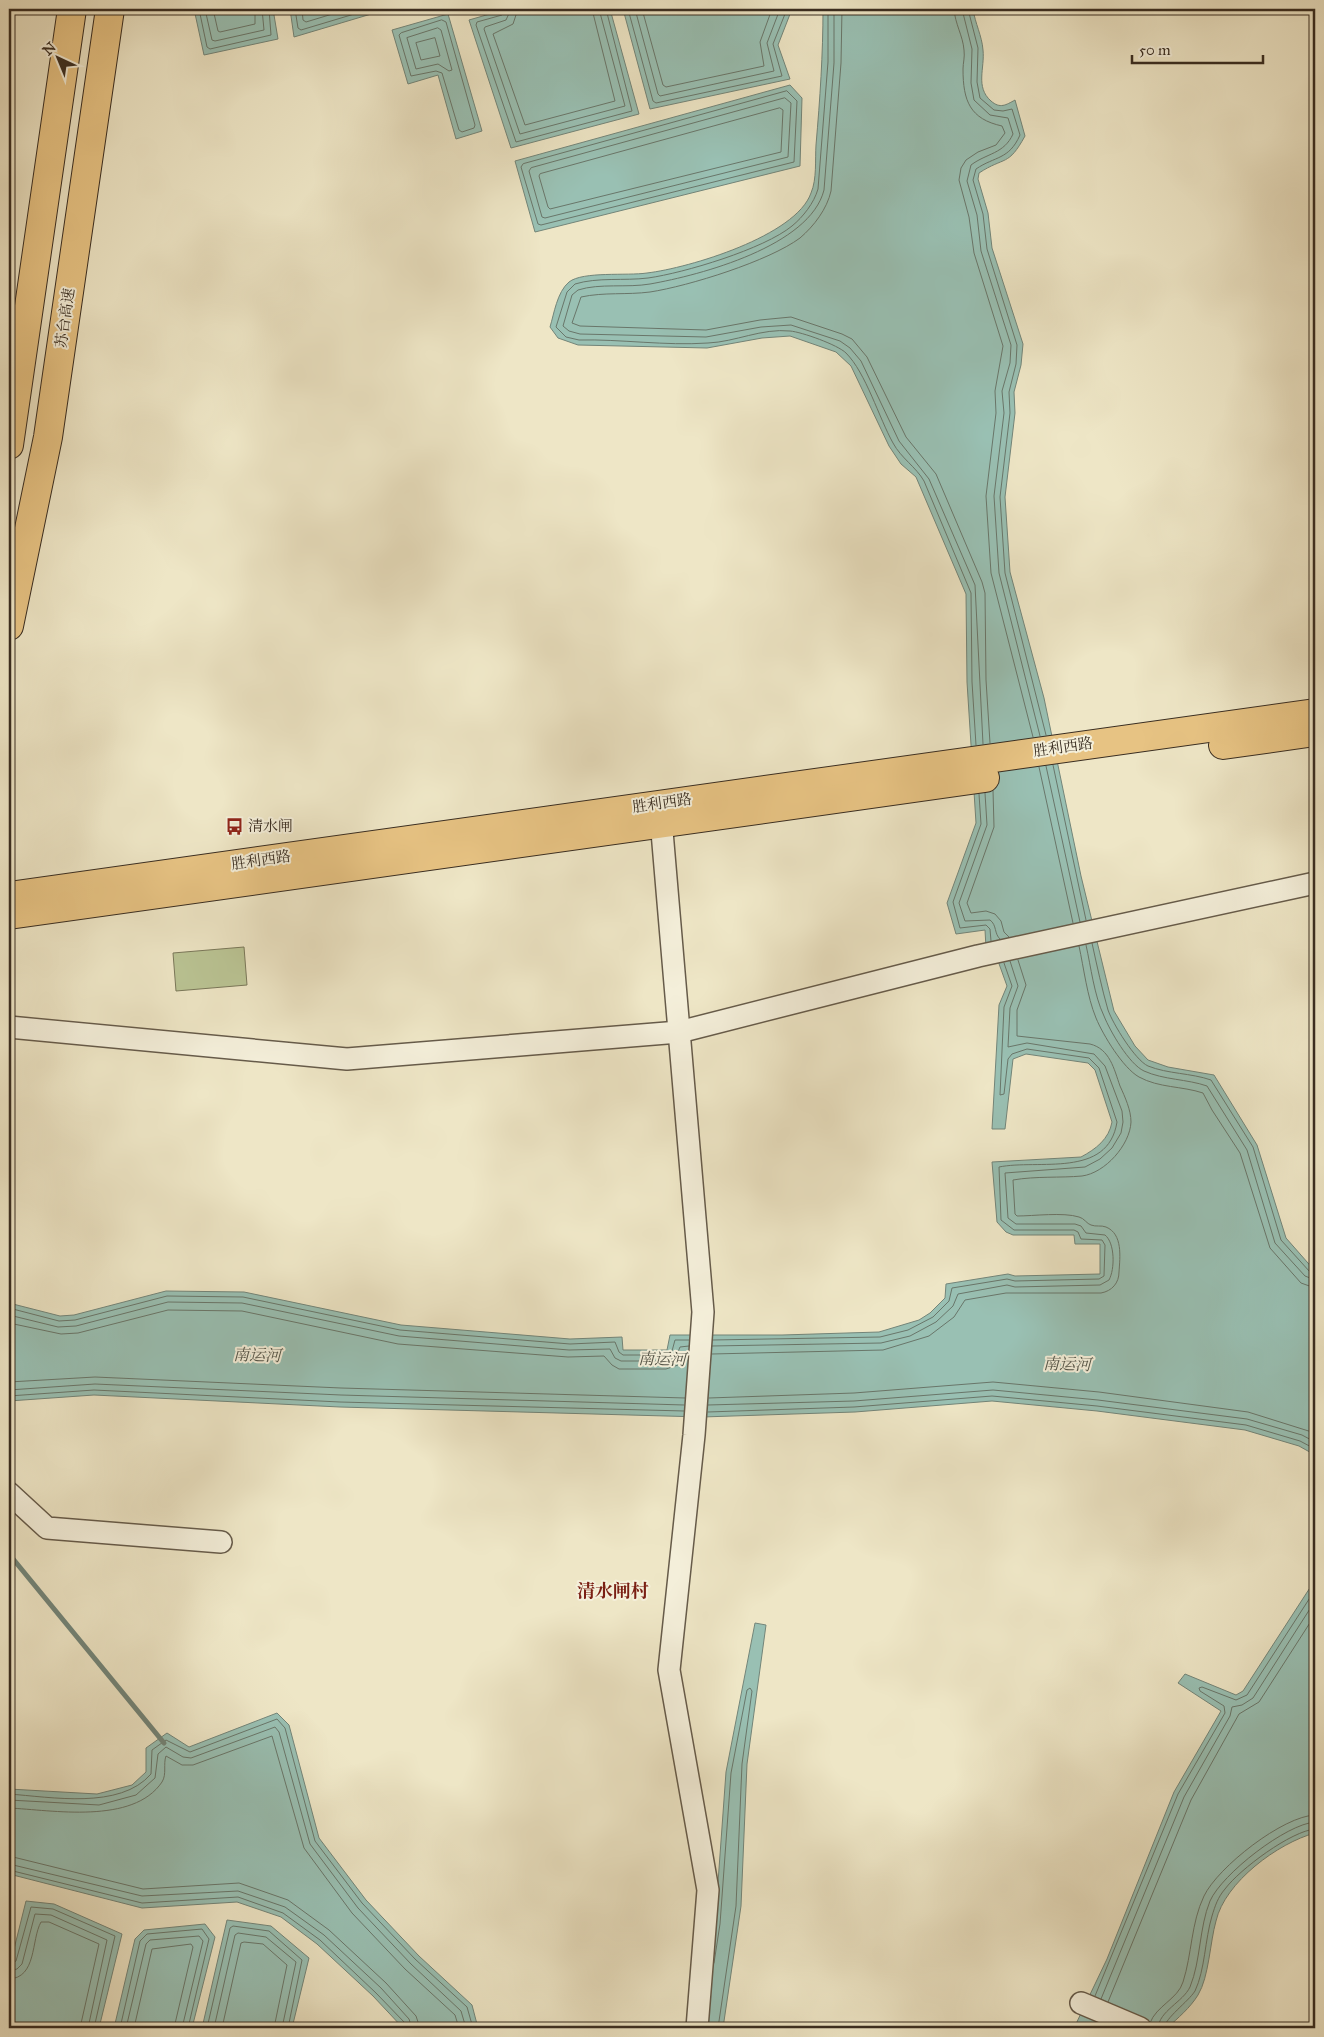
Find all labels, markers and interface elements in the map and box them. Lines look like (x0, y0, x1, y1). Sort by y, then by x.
north arrow (32, 32, 82, 82)
scale bar (1132, 32, 1263, 64)
text: N (39, 39, 60, 59)
text: 50 m (1139, 41, 1171, 59)
street label: 苏台高速 (52, 287, 78, 349)
street label: 胜利西路 (1032, 734, 1094, 760)
street label: 胜利西路 (631, 790, 693, 816)
bus stop icon: 清水闸 (224, 816, 244, 836)
place label: 清水闸 (248, 817, 293, 835)
street label: 胜利西路 (230, 847, 292, 873)
water label: 南运河 (233, 1345, 284, 1365)
water label: 南运河 (638, 1349, 689, 1369)
water label: 南运河 (1043, 1354, 1094, 1374)
district label: 清水闸村 (577, 1580, 649, 1602)

